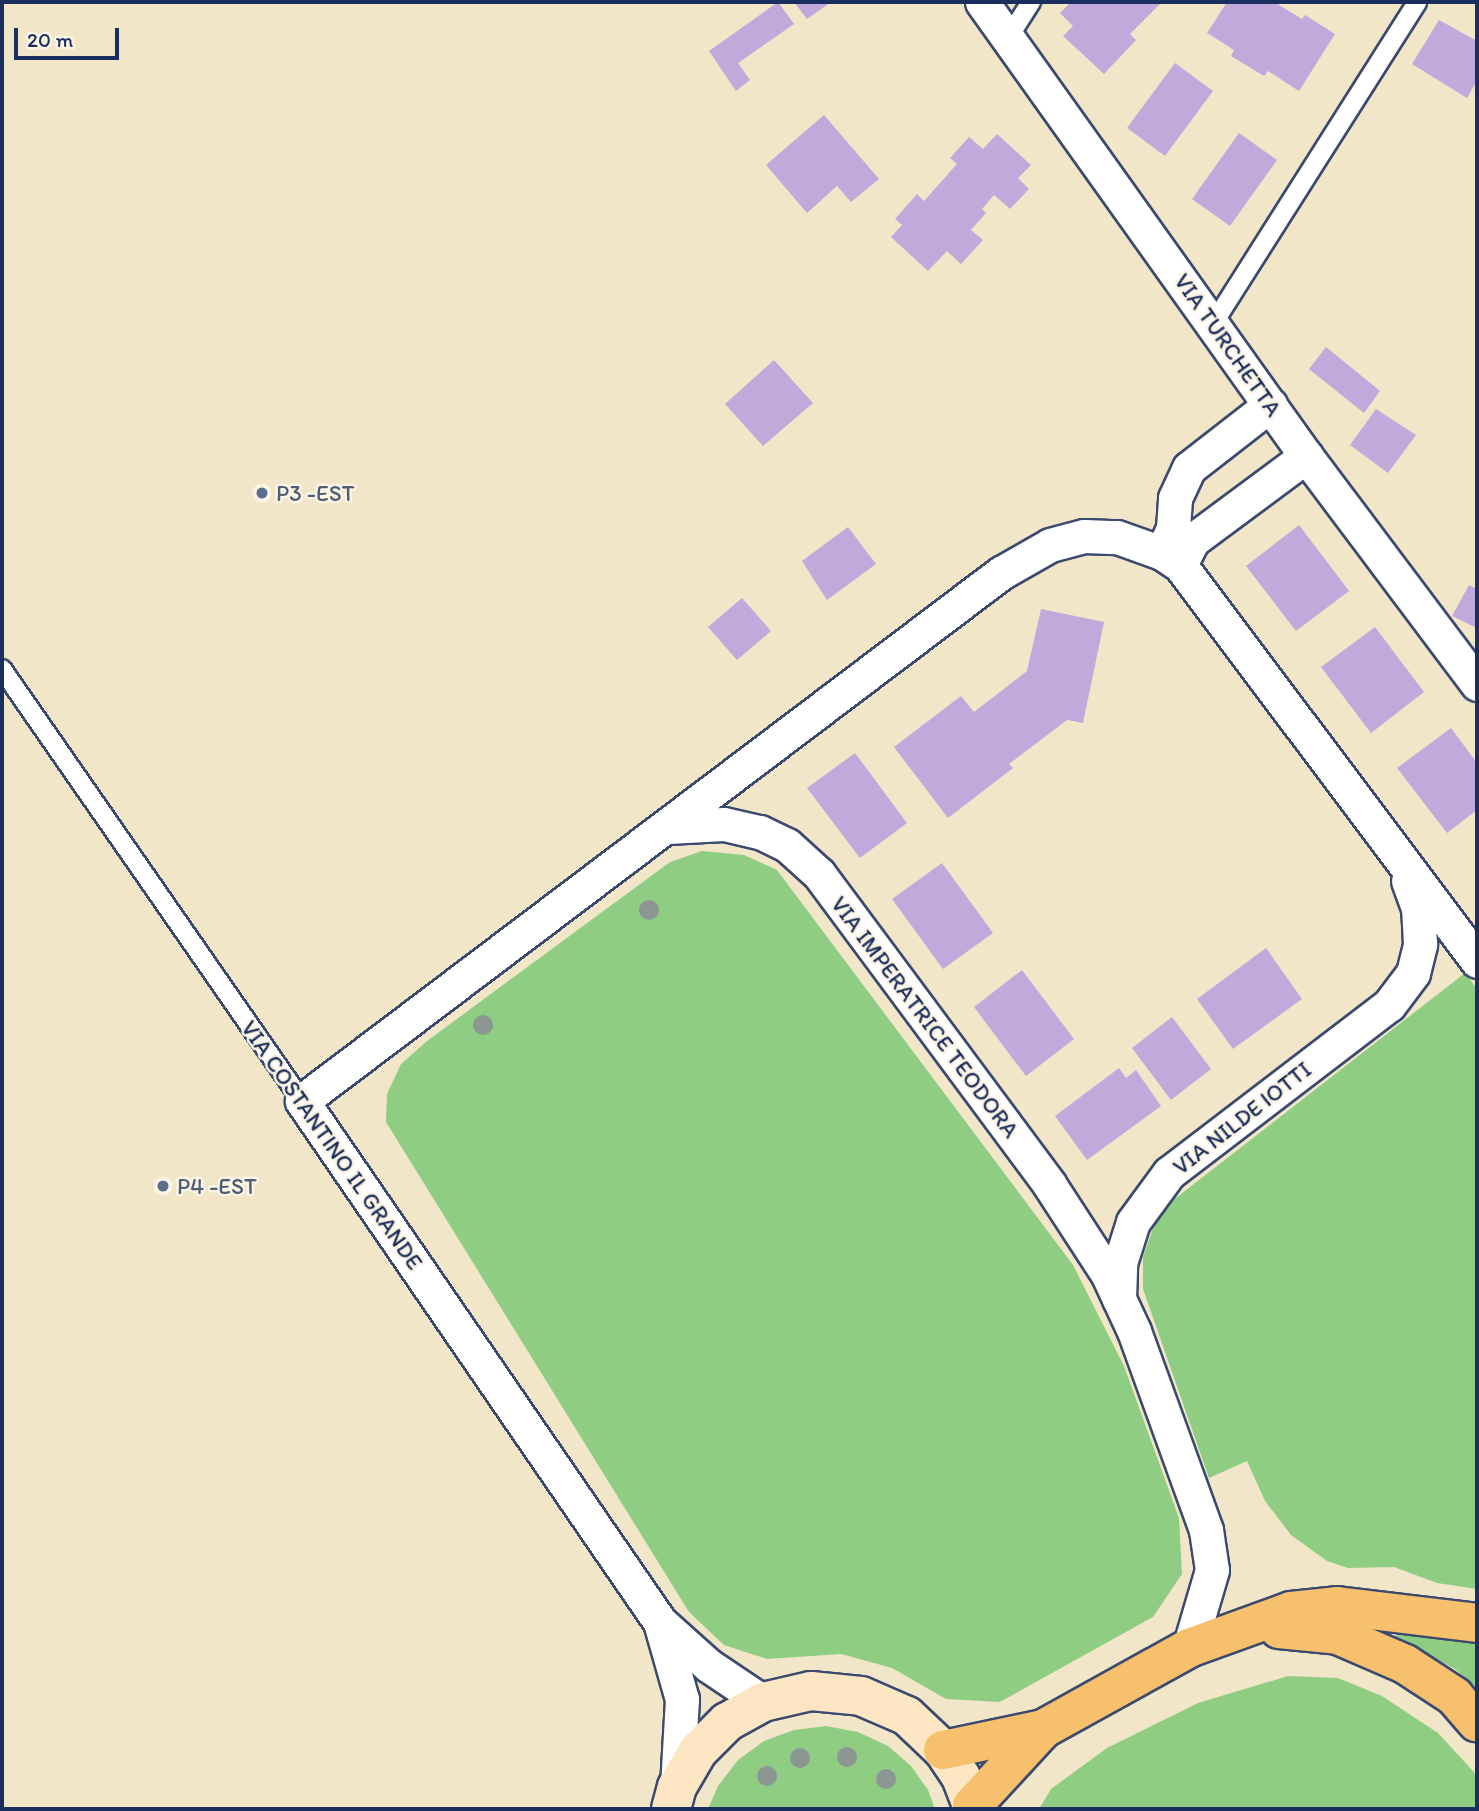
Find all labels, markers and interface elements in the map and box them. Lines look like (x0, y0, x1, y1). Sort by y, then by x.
scale bar (18, 14, 122, 58)
text: 20 m (27, 27, 73, 52)
street label: VIA TURCHETTA (1168, 268, 1288, 422)
place label: P3 -EST (276, 479, 355, 507)
marker: P3 -EST (254, 485, 270, 501)
street label: VIA IMPERATRICE TEODORA (825, 891, 1025, 1143)
street label: VIA COSTANTINO IL GRANDE (234, 1013, 430, 1277)
street label: VIA NILDE IOTTI (1166, 1055, 1318, 1181)
place label: P4 -EST (177, 1172, 257, 1200)
marker: P4 -EST (155, 1178, 171, 1194)

